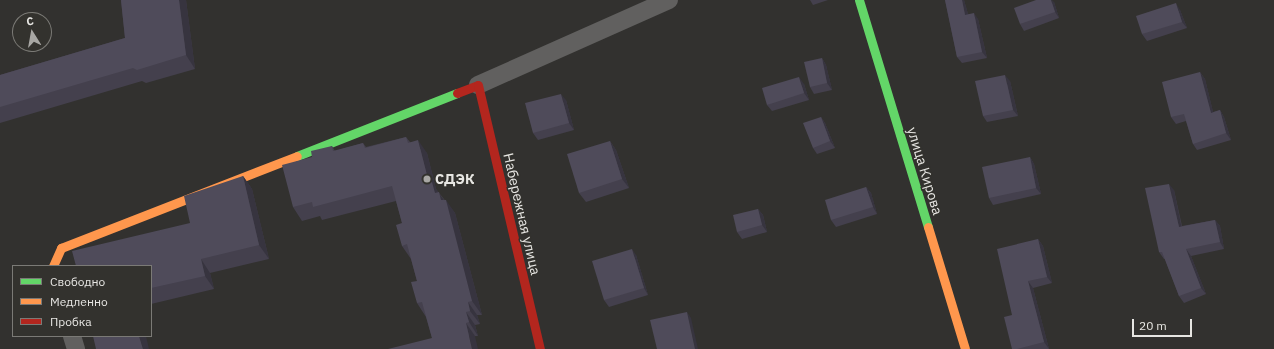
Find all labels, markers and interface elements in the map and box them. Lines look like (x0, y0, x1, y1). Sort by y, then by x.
north arrow (12, 12, 52, 52)
text: С (25, 14, 35, 29)
street label: улица Кирова (904, 125, 946, 217)
street label: Набережная улица (500, 151, 544, 277)
place label: СДЭК (435, 171, 474, 187)
marker: СДЭК (422, 174, 432, 184)
legend (12, 265, 152, 337)
text: Свободно (50, 274, 105, 289)
text: Медленно (50, 294, 108, 309)
scale bar (1134, 311, 1194, 337)
text: Пробка (50, 314, 92, 329)
text: 20 m (1139, 318, 1167, 333)

